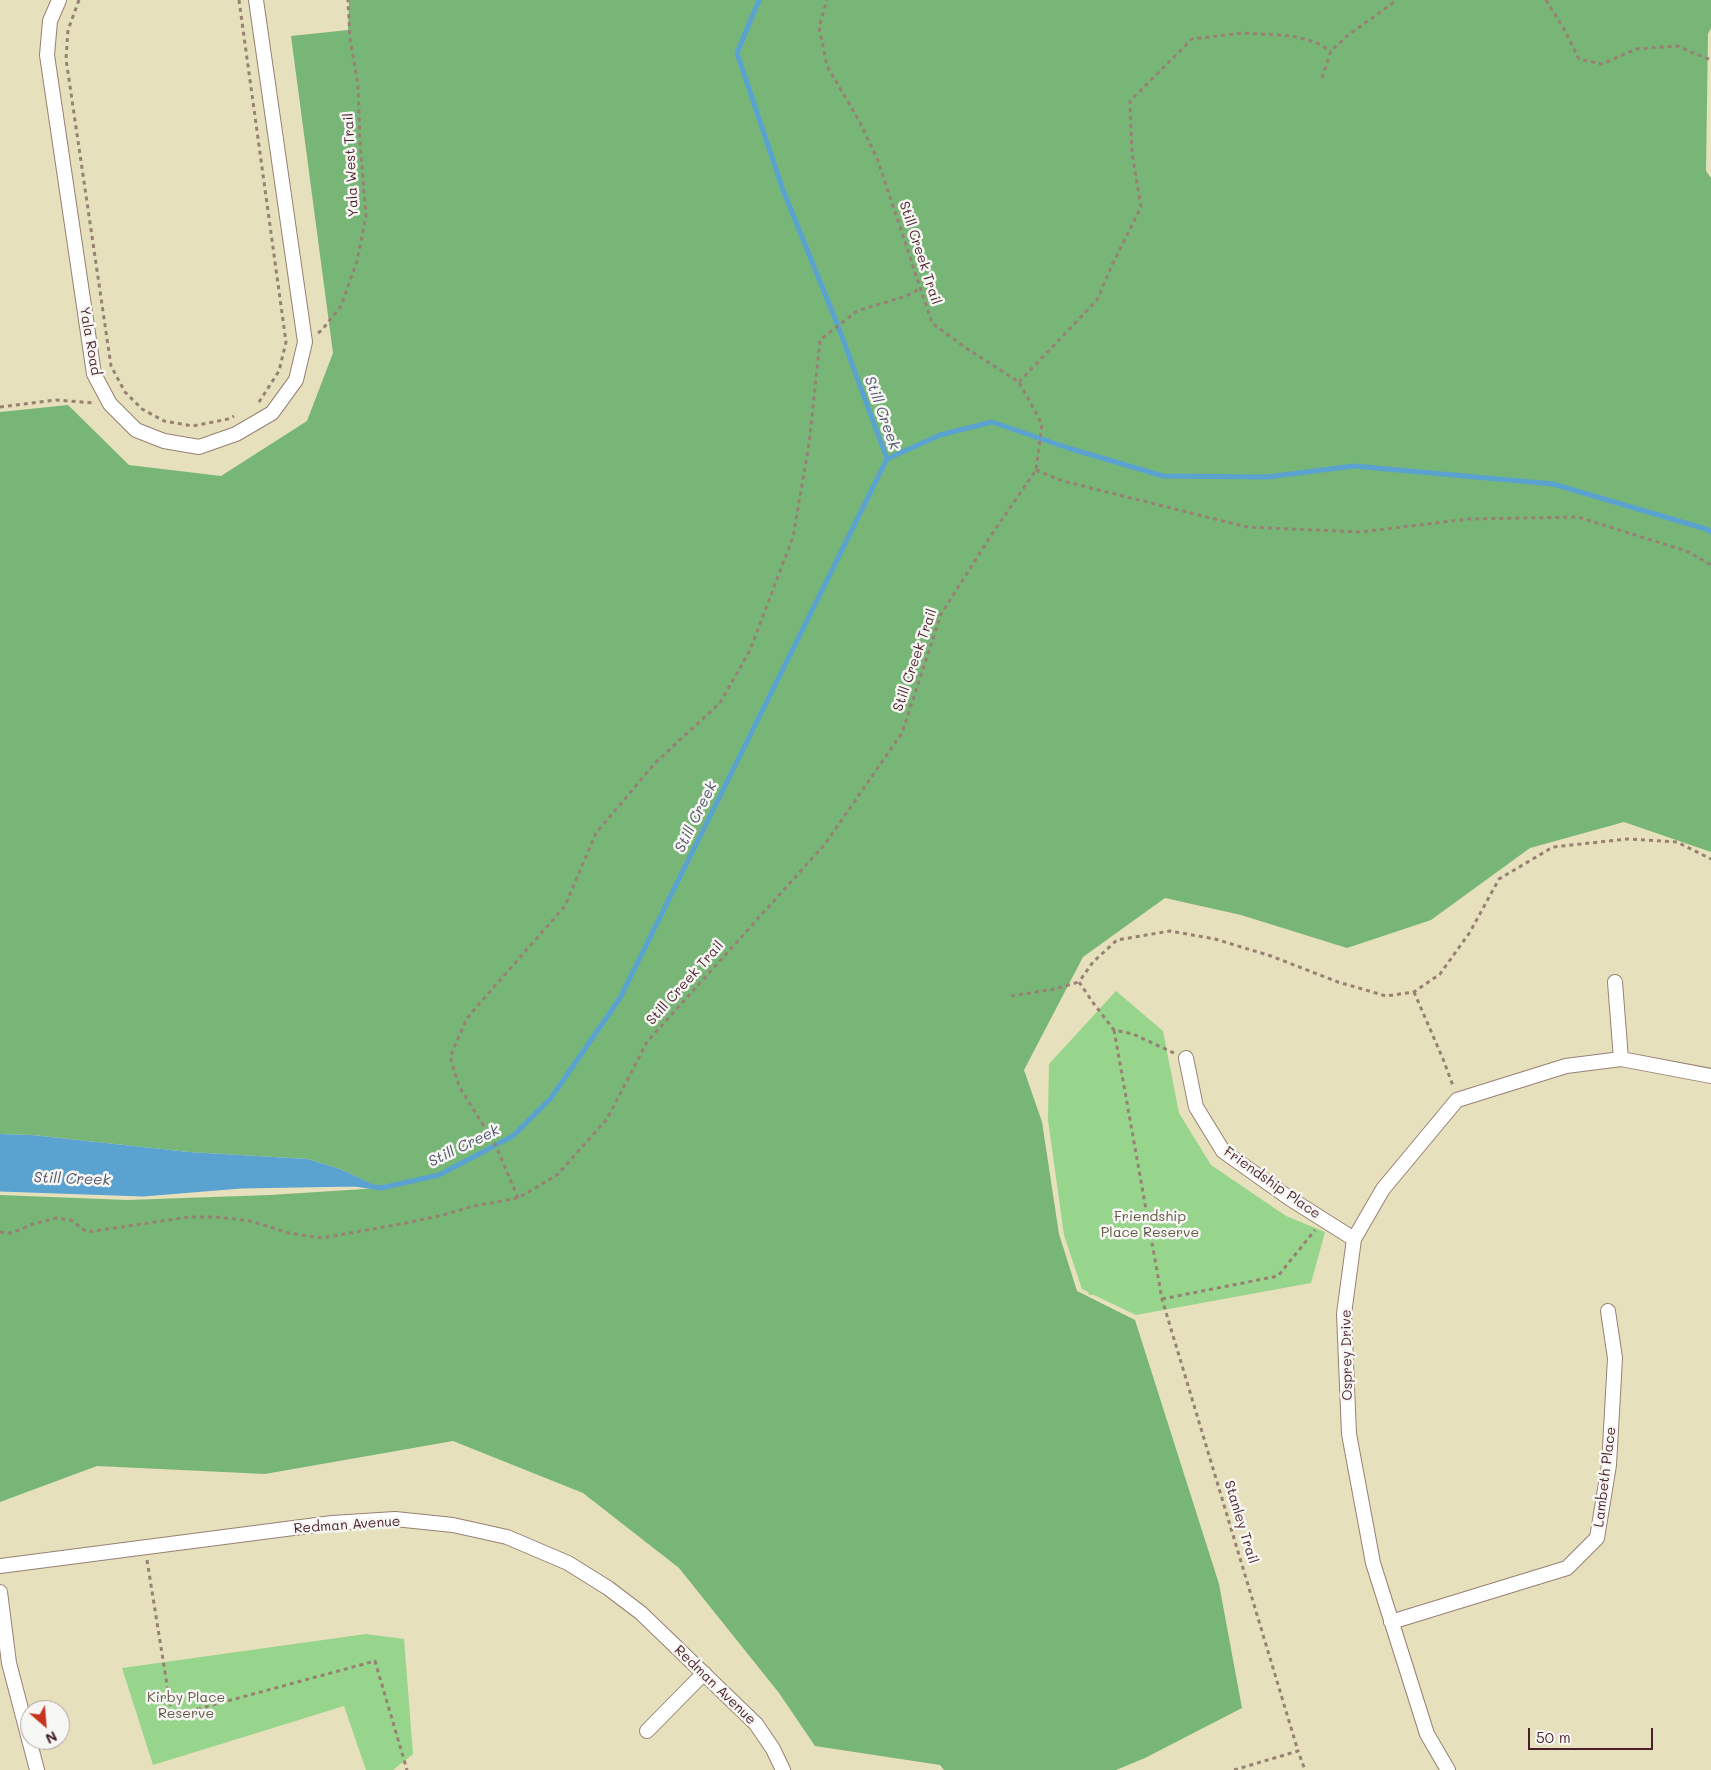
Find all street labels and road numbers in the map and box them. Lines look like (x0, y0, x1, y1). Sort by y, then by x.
street label: Yala West Trail (340, 112, 362, 218)
street label: Still Creek Trail (895, 199, 945, 307)
street label: Yala Road (76, 305, 104, 377)
street label: Still Creek Trail (890, 606, 940, 714)
street label: Still Creek Trail (643, 937, 727, 1029)
street label: Friendship Place (1220, 1143, 1324, 1223)
street label: Osprey Drive (1338, 1309, 1356, 1401)
street label: Lambeth Place (1591, 1426, 1619, 1528)
street label: Stanley Trail (1220, 1479, 1262, 1565)
street label: Redman Avenue (293, 1513, 401, 1537)
street label: Redman Avenue (671, 1642, 759, 1728)

